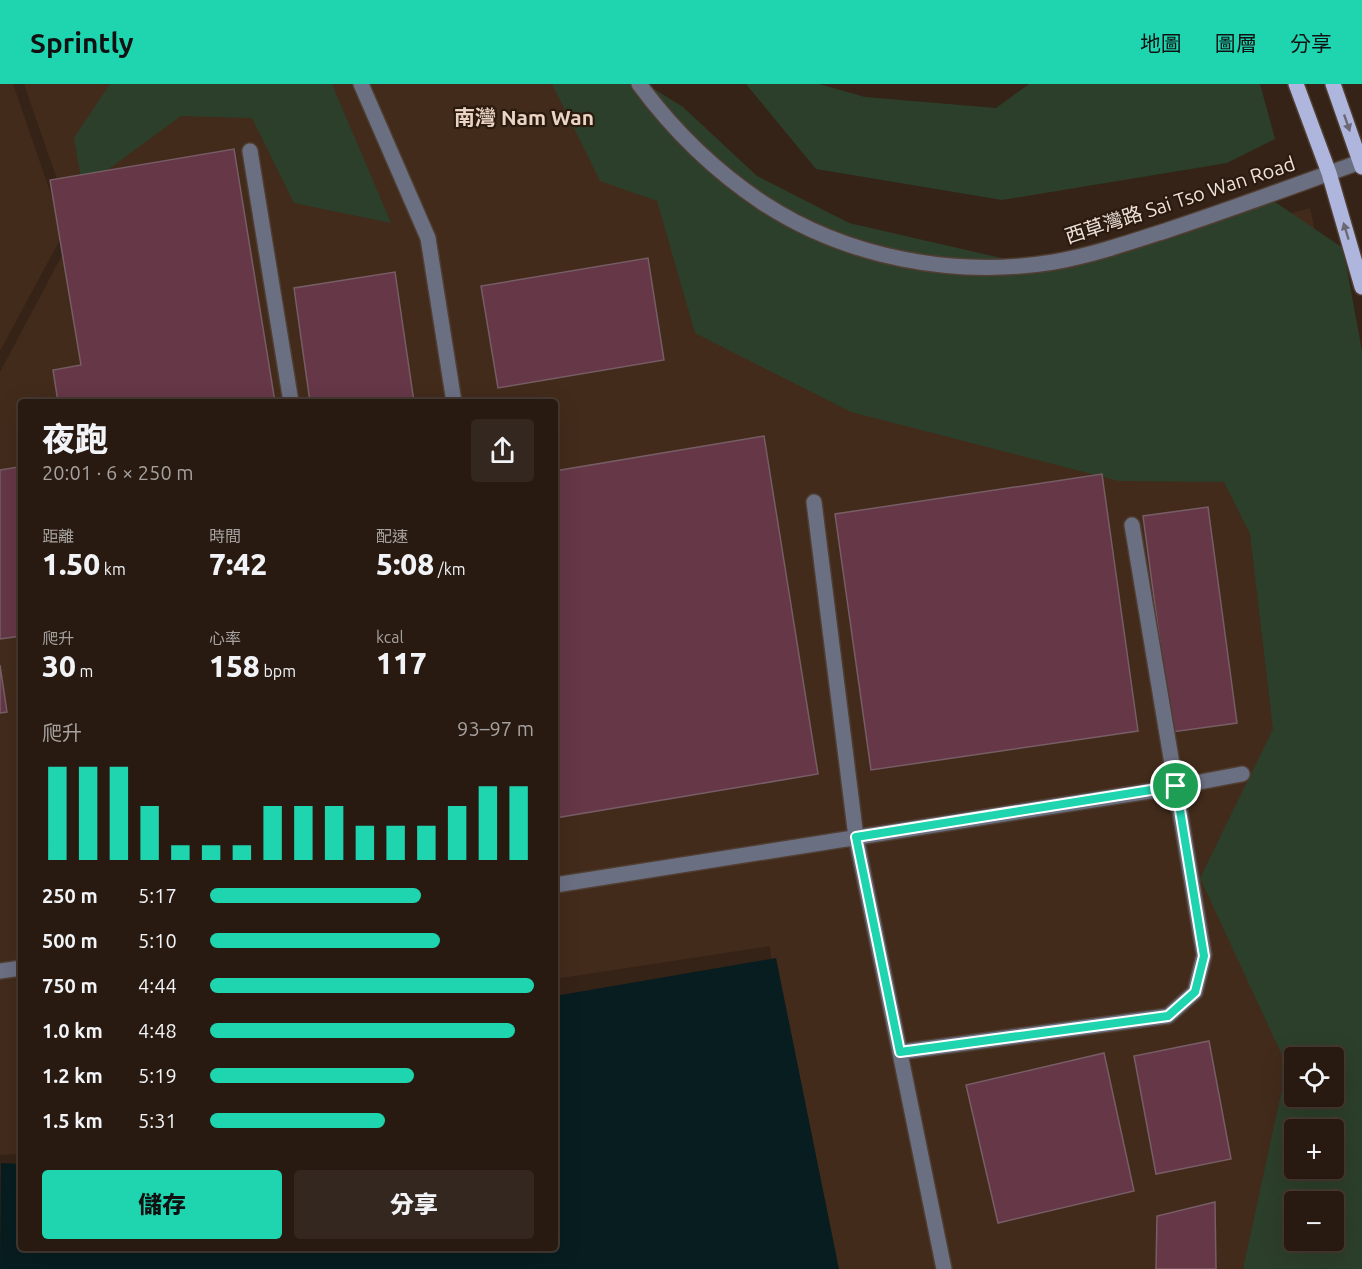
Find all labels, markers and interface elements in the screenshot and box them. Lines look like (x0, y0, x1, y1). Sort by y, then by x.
text: Sprintly (30, 27, 134, 58)
text: 地圖 (1140, 31, 1182, 55)
text: 圖層 (1215, 31, 1257, 55)
text: 分享 (1290, 31, 1332, 55)
district label: 南灣 Nam Wan (454, 105, 594, 129)
one-way arrow (1342, 114, 1352, 132)
street label: 西草灣路 Sai Tso Wan Road (1062, 151, 1298, 248)
one-way arrow (1341, 222, 1350, 240)
button: share (471, 419, 534, 482)
text: 夜跑 (42, 420, 108, 457)
text: 20:01 · 6 × 250 m (42, 461, 194, 484)
text: 距離 (42, 527, 74, 545)
text: 時間 (209, 527, 241, 545)
text: 配速 (376, 527, 408, 545)
text: 1.50 (42, 547, 100, 581)
text: 7:42 (209, 547, 267, 581)
text: 5:08 (376, 547, 434, 581)
text: km (100, 560, 126, 578)
text: /km (434, 560, 466, 578)
text: kcal (376, 628, 404, 646)
text: 爬升 (42, 629, 74, 647)
text: 心率 (209, 629, 241, 647)
text: 117 (376, 646, 427, 680)
text: 30 (42, 649, 76, 683)
text: 158 (209, 649, 260, 683)
text: m (76, 662, 93, 680)
text: bpm (260, 662, 296, 680)
text: 93–97 m (457, 717, 534, 740)
text: 爬升 (42, 721, 82, 744)
pin (1150, 760, 1201, 811)
icon: arrive (1159, 769, 1192, 802)
text: 250 m (42, 884, 98, 907)
text: 5:17 (138, 884, 177, 907)
text: 500 m (42, 929, 98, 952)
text: 5:10 (138, 929, 177, 952)
text: 750 m (42, 974, 98, 997)
text: 4:44 (138, 974, 177, 997)
text: 1.0 km (42, 1019, 103, 1042)
text: 4:48 (138, 1019, 177, 1042)
map controls (1284, 1047, 1344, 1251)
button: locate (1284, 1047, 1344, 1107)
text: 1.2 km (42, 1064, 103, 1087)
text: 5:19 (138, 1064, 177, 1087)
text: 1.5 km (42, 1109, 103, 1132)
text: 5:31 (138, 1109, 177, 1132)
button: + (1284, 1119, 1344, 1179)
button: 儲存 (42, 1170, 282, 1239)
button: 分享 (294, 1170, 534, 1239)
button: − (1284, 1191, 1344, 1251)

